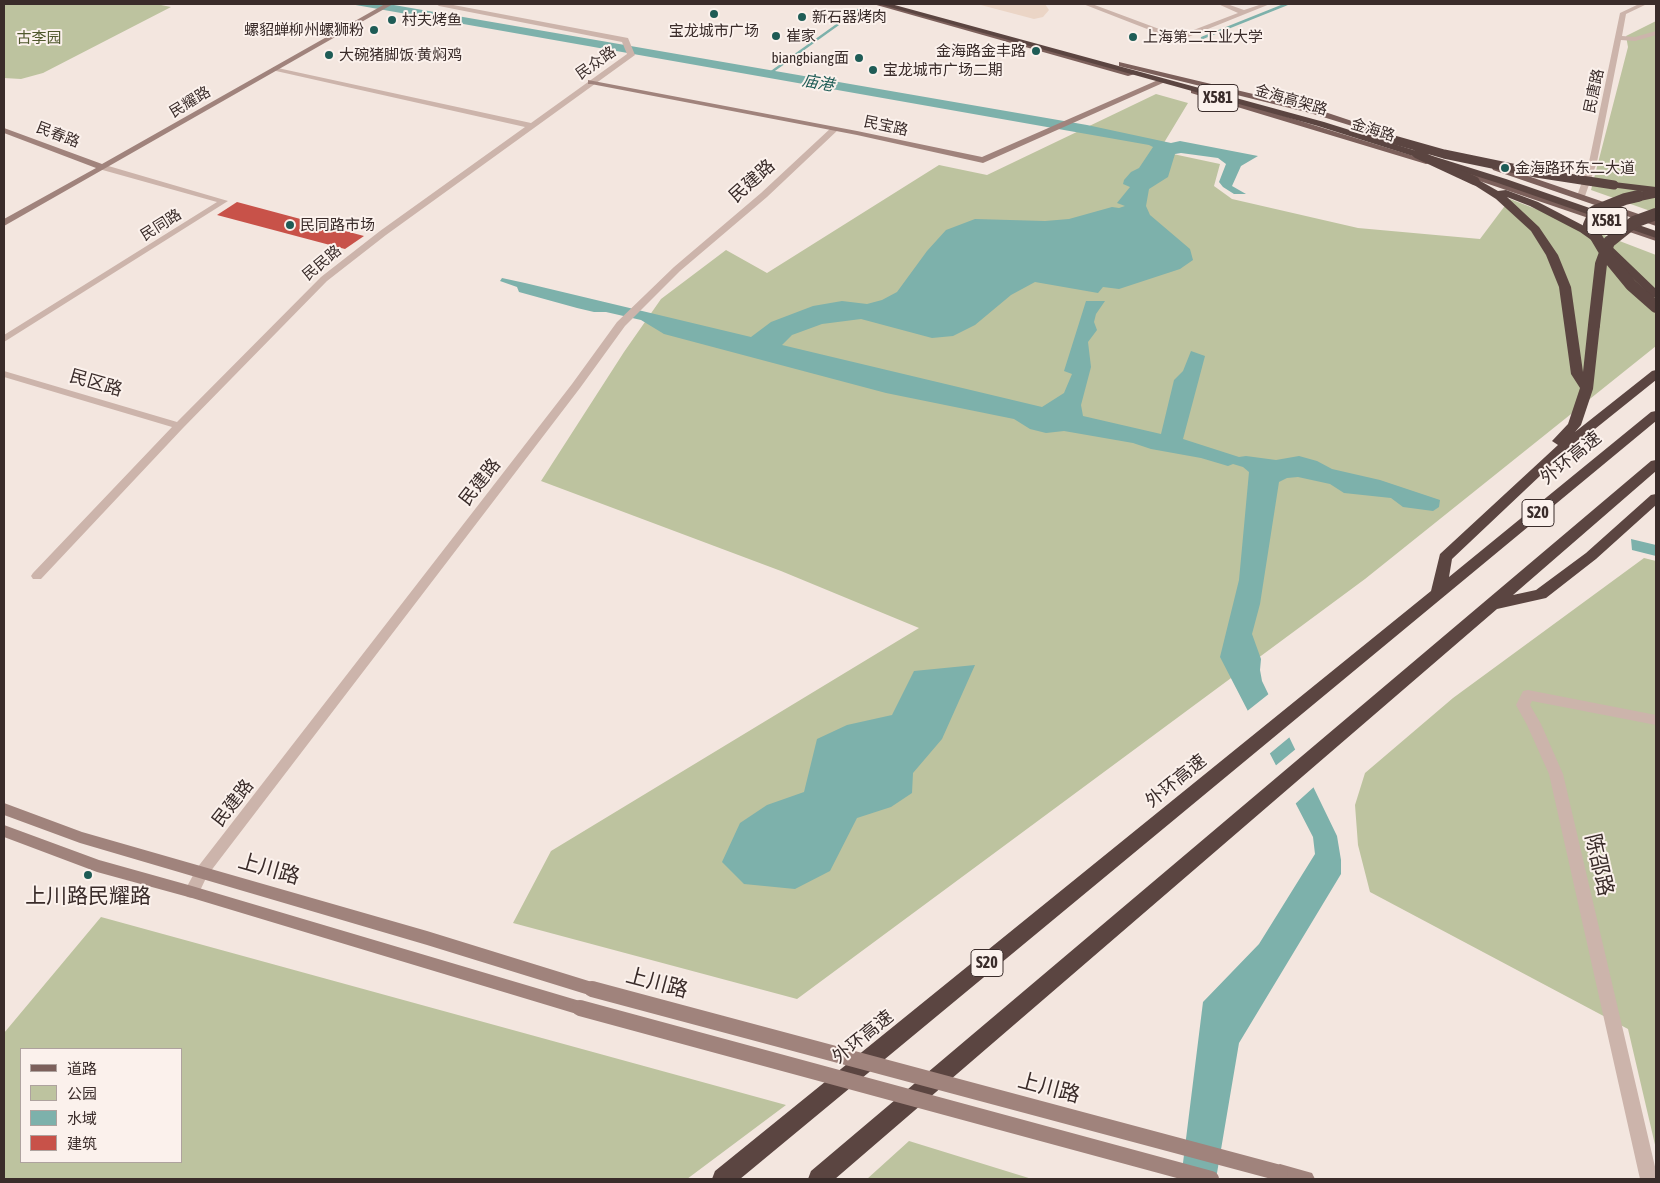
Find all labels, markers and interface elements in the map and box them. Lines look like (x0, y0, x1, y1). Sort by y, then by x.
marker: 宝龙城市广场 (708, 8, 720, 20)
place label: 新石器烤肉 (812, 8, 887, 26)
place label: 村夫烤鱼 (402, 11, 462, 29)
marker: 新石器烤肉 (796, 11, 808, 23)
marker: 村夫烤鱼 (386, 14, 398, 26)
place label: 螺貂蝉柳州螺狮粉 (244, 21, 364, 39)
place label: 宝龙城市广场 (669, 22, 759, 40)
marker: 螺貂蝉柳州螺狮粉 (368, 24, 380, 36)
place label: 崔家 (786, 27, 816, 45)
place label: 上海第二工业大学 (1143, 28, 1263, 46)
park label: 古李园 (17, 29, 61, 47)
marker: 崔家 (770, 30, 782, 42)
marker: 上海第二工业大学 (1127, 31, 1139, 43)
place label: 金海路金丰路 (936, 42, 1026, 60)
street label: 民众路 (572, 43, 620, 83)
marker: 金海路金丰路 (1030, 45, 1042, 57)
place label: 大碗猪脚饭·黄焖鸡 (339, 46, 462, 64)
marker: 大碗猪脚饭·黄焖鸡 (323, 49, 335, 61)
place label: biangbiang面 (771, 49, 849, 67)
marker: biangbiang面 (853, 52, 865, 64)
place label: 宝龙城市广场二期 (883, 61, 1003, 79)
marker: 宝龙城市广场二期 (867, 64, 879, 76)
street label: 民唐路 (1581, 67, 1607, 115)
water label: 庙港 (801, 71, 835, 95)
street label: 金海高架路 (1252, 81, 1330, 119)
street label: 民耀路 (166, 83, 214, 121)
road number: X581 (1198, 85, 1238, 112)
street label: 民宝路 (862, 113, 910, 139)
street label: 金海路 (1349, 115, 1397, 145)
street label: 民春路 (34, 119, 82, 151)
street label: 民建路 (725, 155, 779, 207)
place label: 金海路环东二大道 (1515, 159, 1635, 177)
marker: 金海路环东二大道 (1499, 162, 1511, 174)
street label: 民同路 (137, 205, 185, 245)
road number: X581 (1587, 208, 1627, 235)
place label: 民同路市场 (300, 216, 375, 234)
marker: 民同路市场 (284, 219, 296, 231)
street label: 民民路 (299, 242, 345, 284)
street label: 民区路 (67, 365, 125, 401)
street label: 外环高速 (1536, 427, 1606, 489)
street label: 民建路 (455, 454, 505, 510)
road number: S20 (1522, 499, 1554, 526)
street label: 外环高速 (1141, 750, 1211, 812)
street label: 民建路 (208, 775, 258, 831)
street label: 陈邵路 (1580, 831, 1618, 899)
street label: 上川路 (235, 848, 303, 890)
marker: 上川路民耀路 (82, 869, 94, 881)
place label: 上川路民耀路 (25, 883, 151, 909)
road number: S20 (971, 950, 1003, 976)
street label: 上川路 (623, 963, 691, 1003)
street label: 外环高速 (828, 1006, 898, 1068)
legend (20, 1048, 182, 1163)
text: 道路 (67, 1060, 97, 1077)
street label: 上川路 (1015, 1068, 1083, 1108)
text: 公园 (67, 1085, 97, 1102)
text: 水域 (67, 1110, 97, 1127)
text: 建筑 (67, 1135, 97, 1152)

